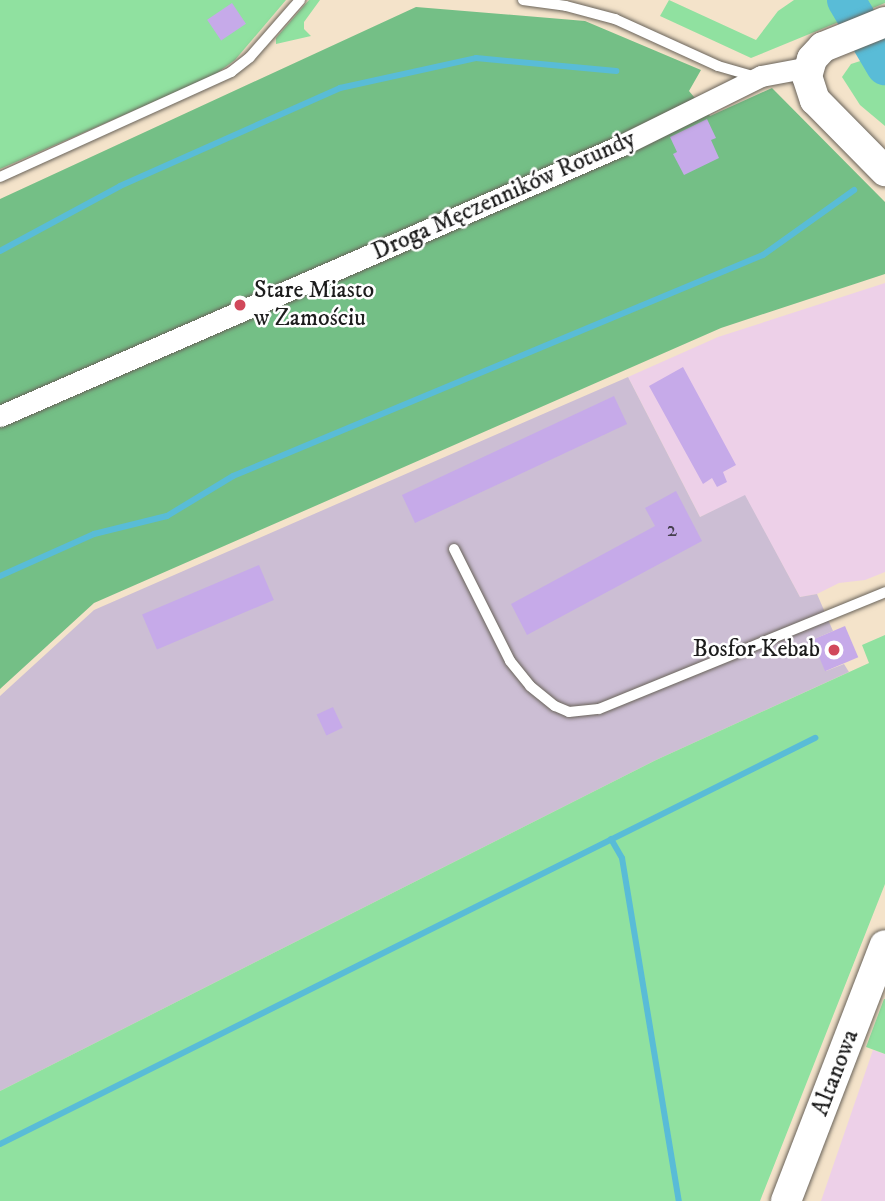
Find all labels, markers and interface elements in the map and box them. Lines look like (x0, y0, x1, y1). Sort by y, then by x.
street label: Droga Męczenników Rotundy (368, 125, 640, 267)
place label: Stare Miasto w Zamościu (254, 277, 374, 333)
marker: Stare Miasto w Zamościu (232, 297, 248, 313)
house number: 2 (667, 517, 677, 543)
place label: Bosfor Kebab (693, 636, 820, 664)
marker: Bosfor Kebab (826, 642, 842, 658)
street label: Altanowa (806, 1026, 866, 1120)

